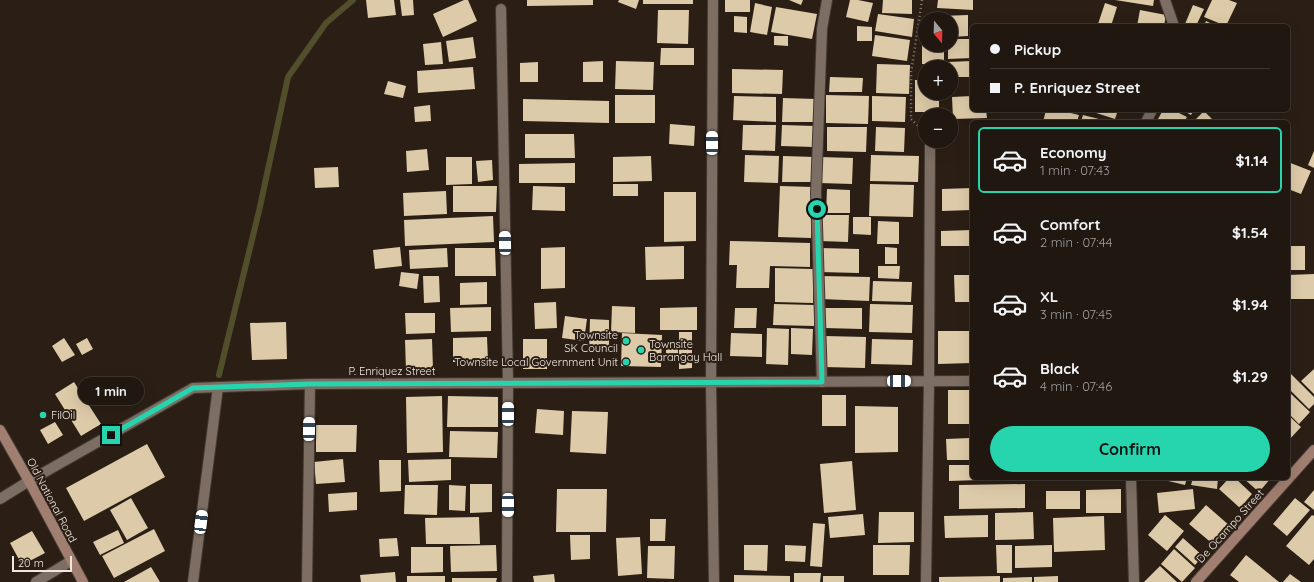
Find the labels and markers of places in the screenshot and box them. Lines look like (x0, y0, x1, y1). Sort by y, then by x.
place label: Townsite SK Council (564, 328, 618, 355)
marker: Townsite SK Council (621, 336, 631, 346)
place label: Townsite Barangay Hall (649, 337, 722, 364)
marker: Townsite Barangay Hall (636, 345, 646, 355)
place label: Townsite Local Government Unit (454, 355, 618, 369)
marker: Townsite Local Government Unit (621, 357, 631, 367)
place label: FilOil (51, 408, 75, 422)
marker: FilOil (38, 410, 48, 420)

